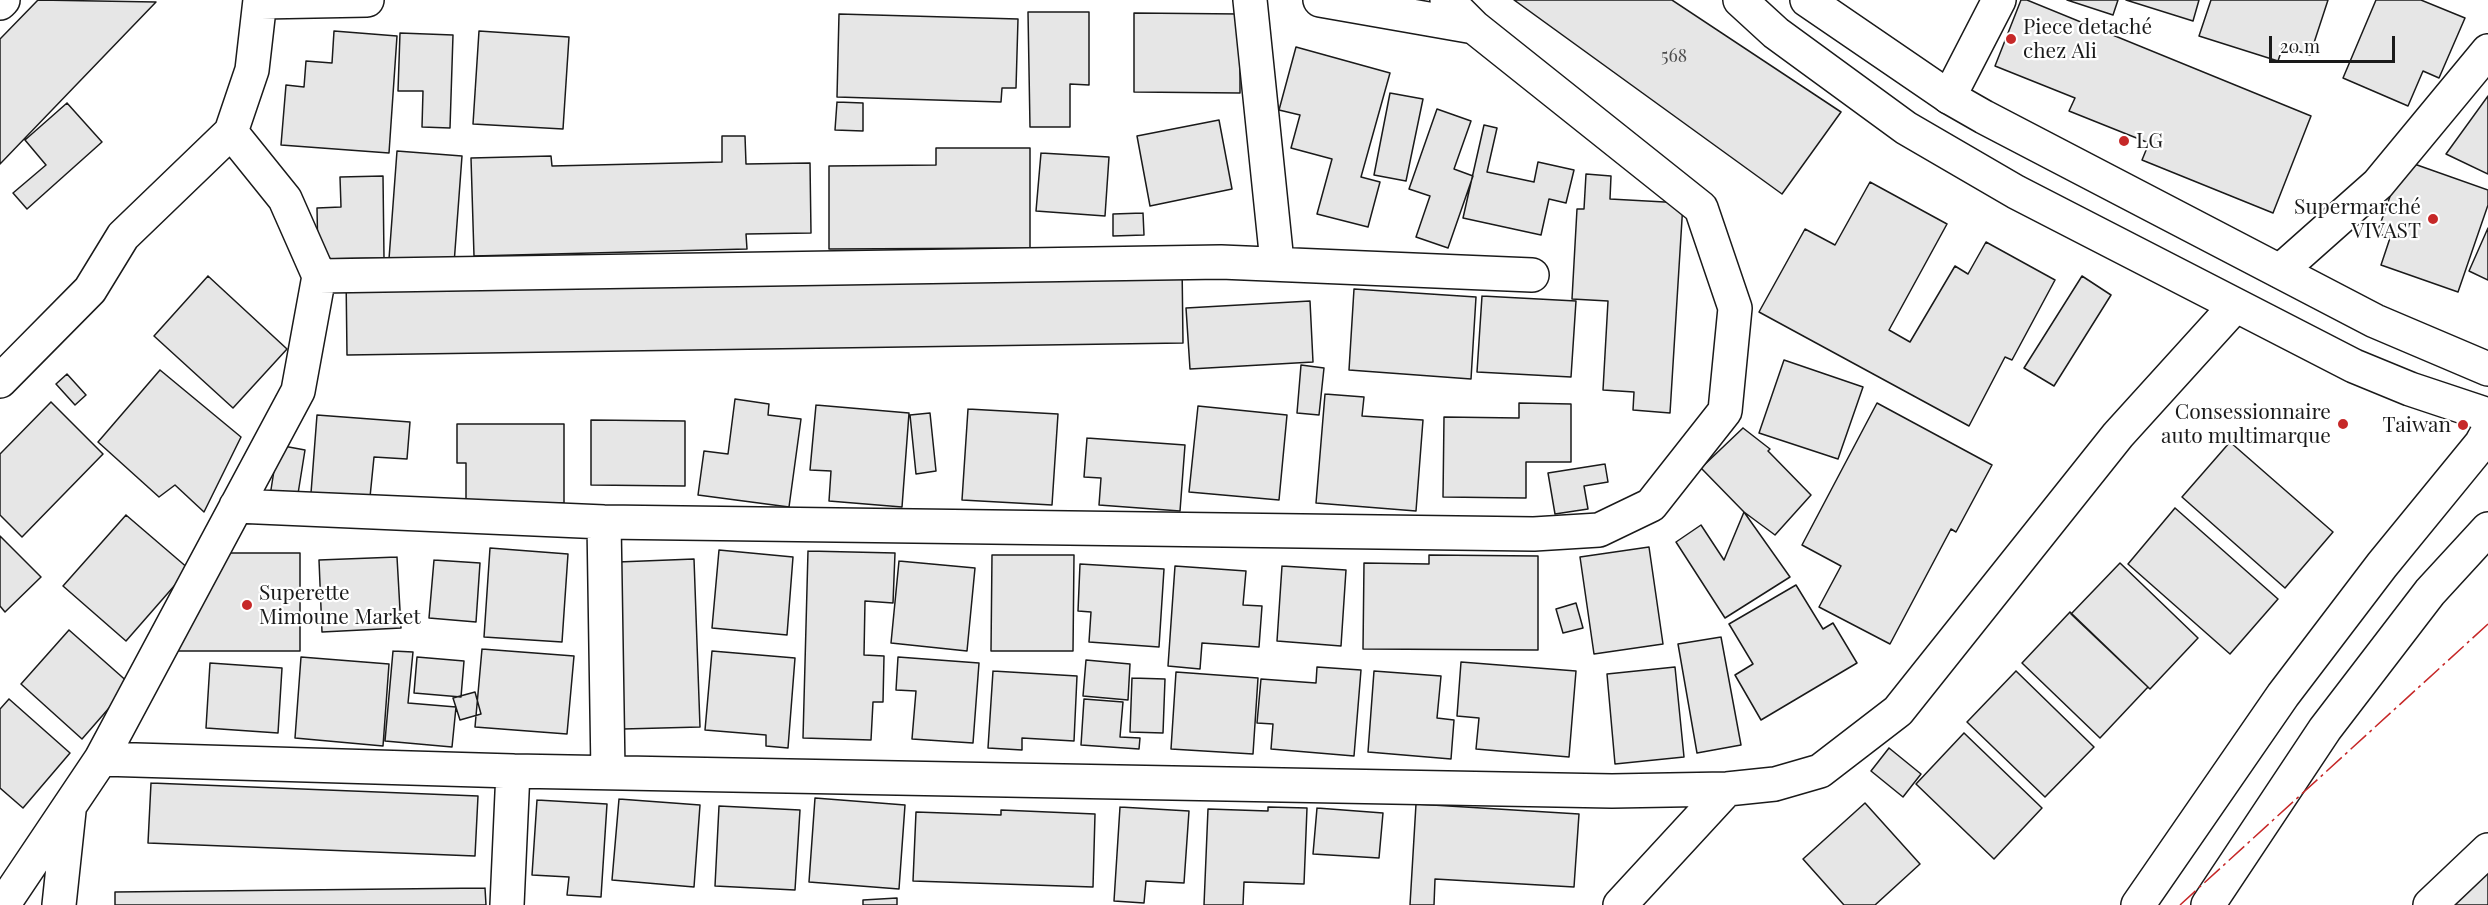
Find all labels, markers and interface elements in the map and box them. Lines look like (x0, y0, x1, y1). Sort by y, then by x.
place label: Piece detaché chez Ali (2023, 14, 2152, 64)
scale bar (2272, 24, 2398, 62)
marker: Piece detaché chez Ali (2004, 32, 2018, 46)
text: 20 m (2280, 34, 2320, 58)
house number: 568 (1661, 45, 1687, 67)
place label: LG (2136, 128, 2163, 154)
marker: LG (2117, 134, 2131, 148)
place label: Supermarché VIVAST (2294, 194, 2421, 244)
marker: Supermarché VIVAST (2426, 212, 2440, 226)
place label: Consessionnaire auto multimarque (2161, 399, 2331, 449)
place label: Taiwan (2383, 412, 2451, 438)
marker: Consessionnaire auto multimarque (2336, 417, 2350, 431)
marker: Taiwan (2456, 418, 2470, 432)
place label: Superette Mimoune Market (259, 580, 421, 630)
marker: Superette Mimoune Market (240, 598, 254, 612)

